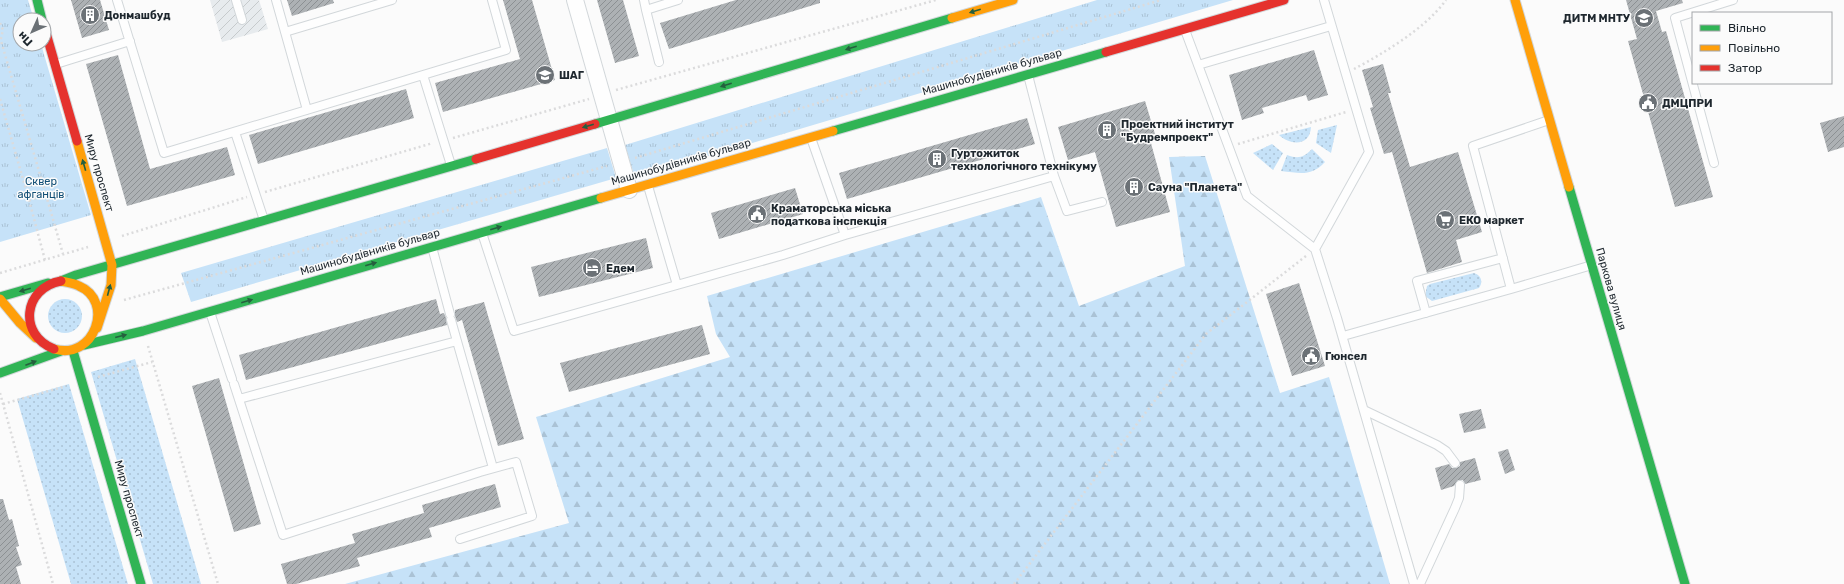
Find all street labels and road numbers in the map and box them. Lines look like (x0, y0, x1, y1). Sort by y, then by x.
street label: Машинобудівників бульвар (921, 46, 1063, 98)
street label: Миру проспект (82, 133, 116, 214)
street label: Машинобудівників бульвар (610, 136, 752, 188)
street label: Машинобудівників бульвар (299, 226, 441, 278)
street label: Паркова вулиця (1593, 246, 1629, 332)
street label: Миру проспект (112, 459, 146, 540)

